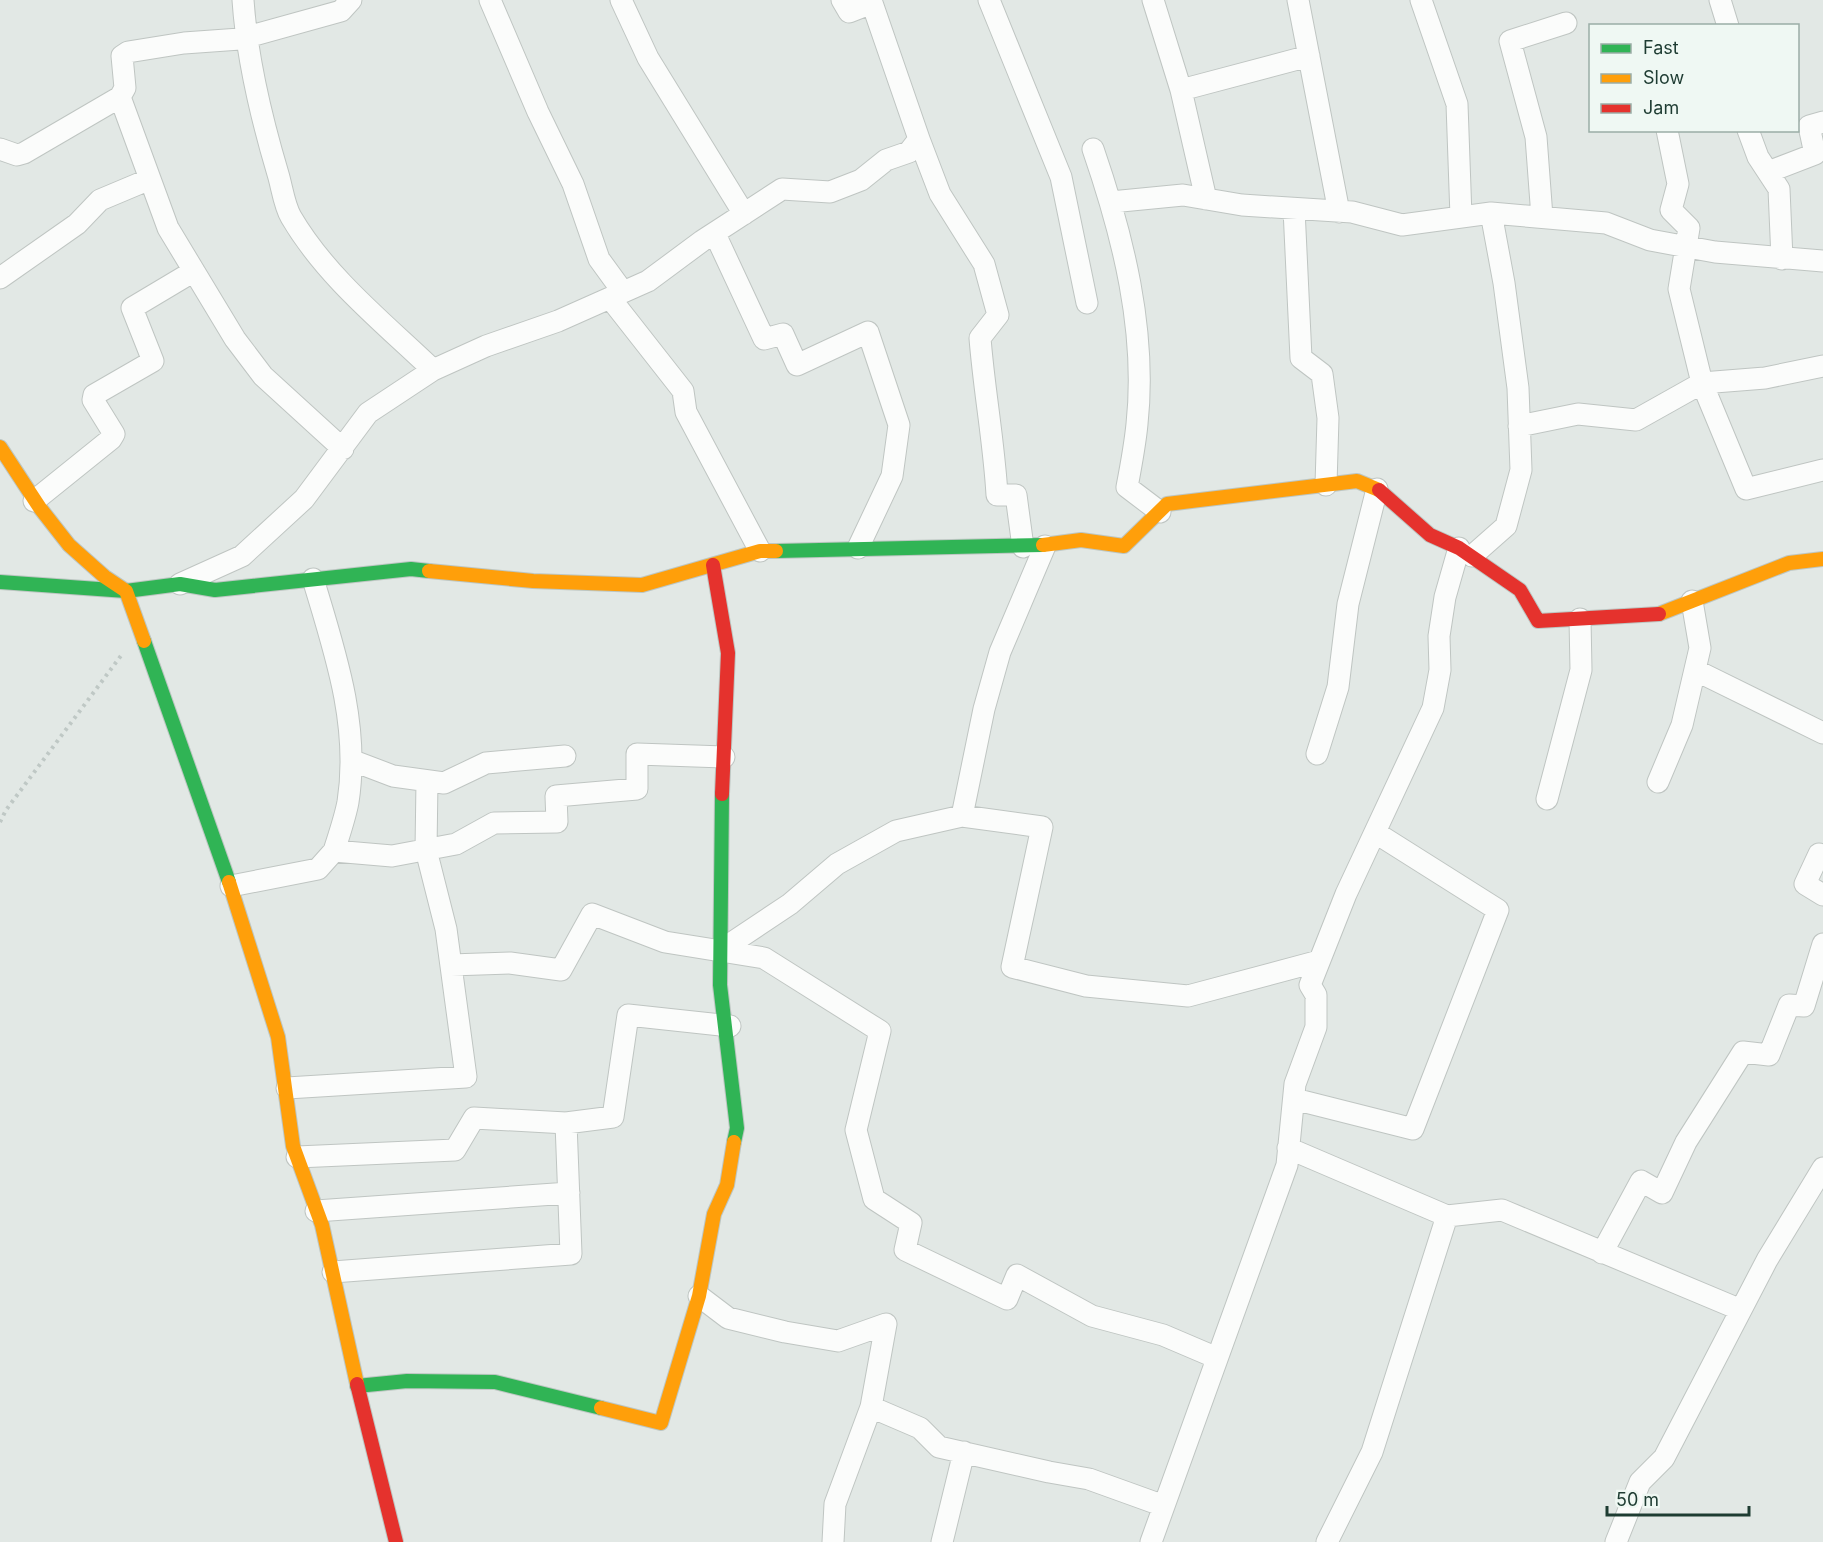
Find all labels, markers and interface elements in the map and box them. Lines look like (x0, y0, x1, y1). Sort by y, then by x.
legend (1589, 24, 1799, 132)
text: Fast (1643, 37, 1679, 58)
text: Slow (1643, 67, 1684, 88)
text: Jam (1643, 97, 1679, 118)
scale bar (1607, 1479, 1750, 1517)
text: 50 m (1616, 1489, 1659, 1510)

